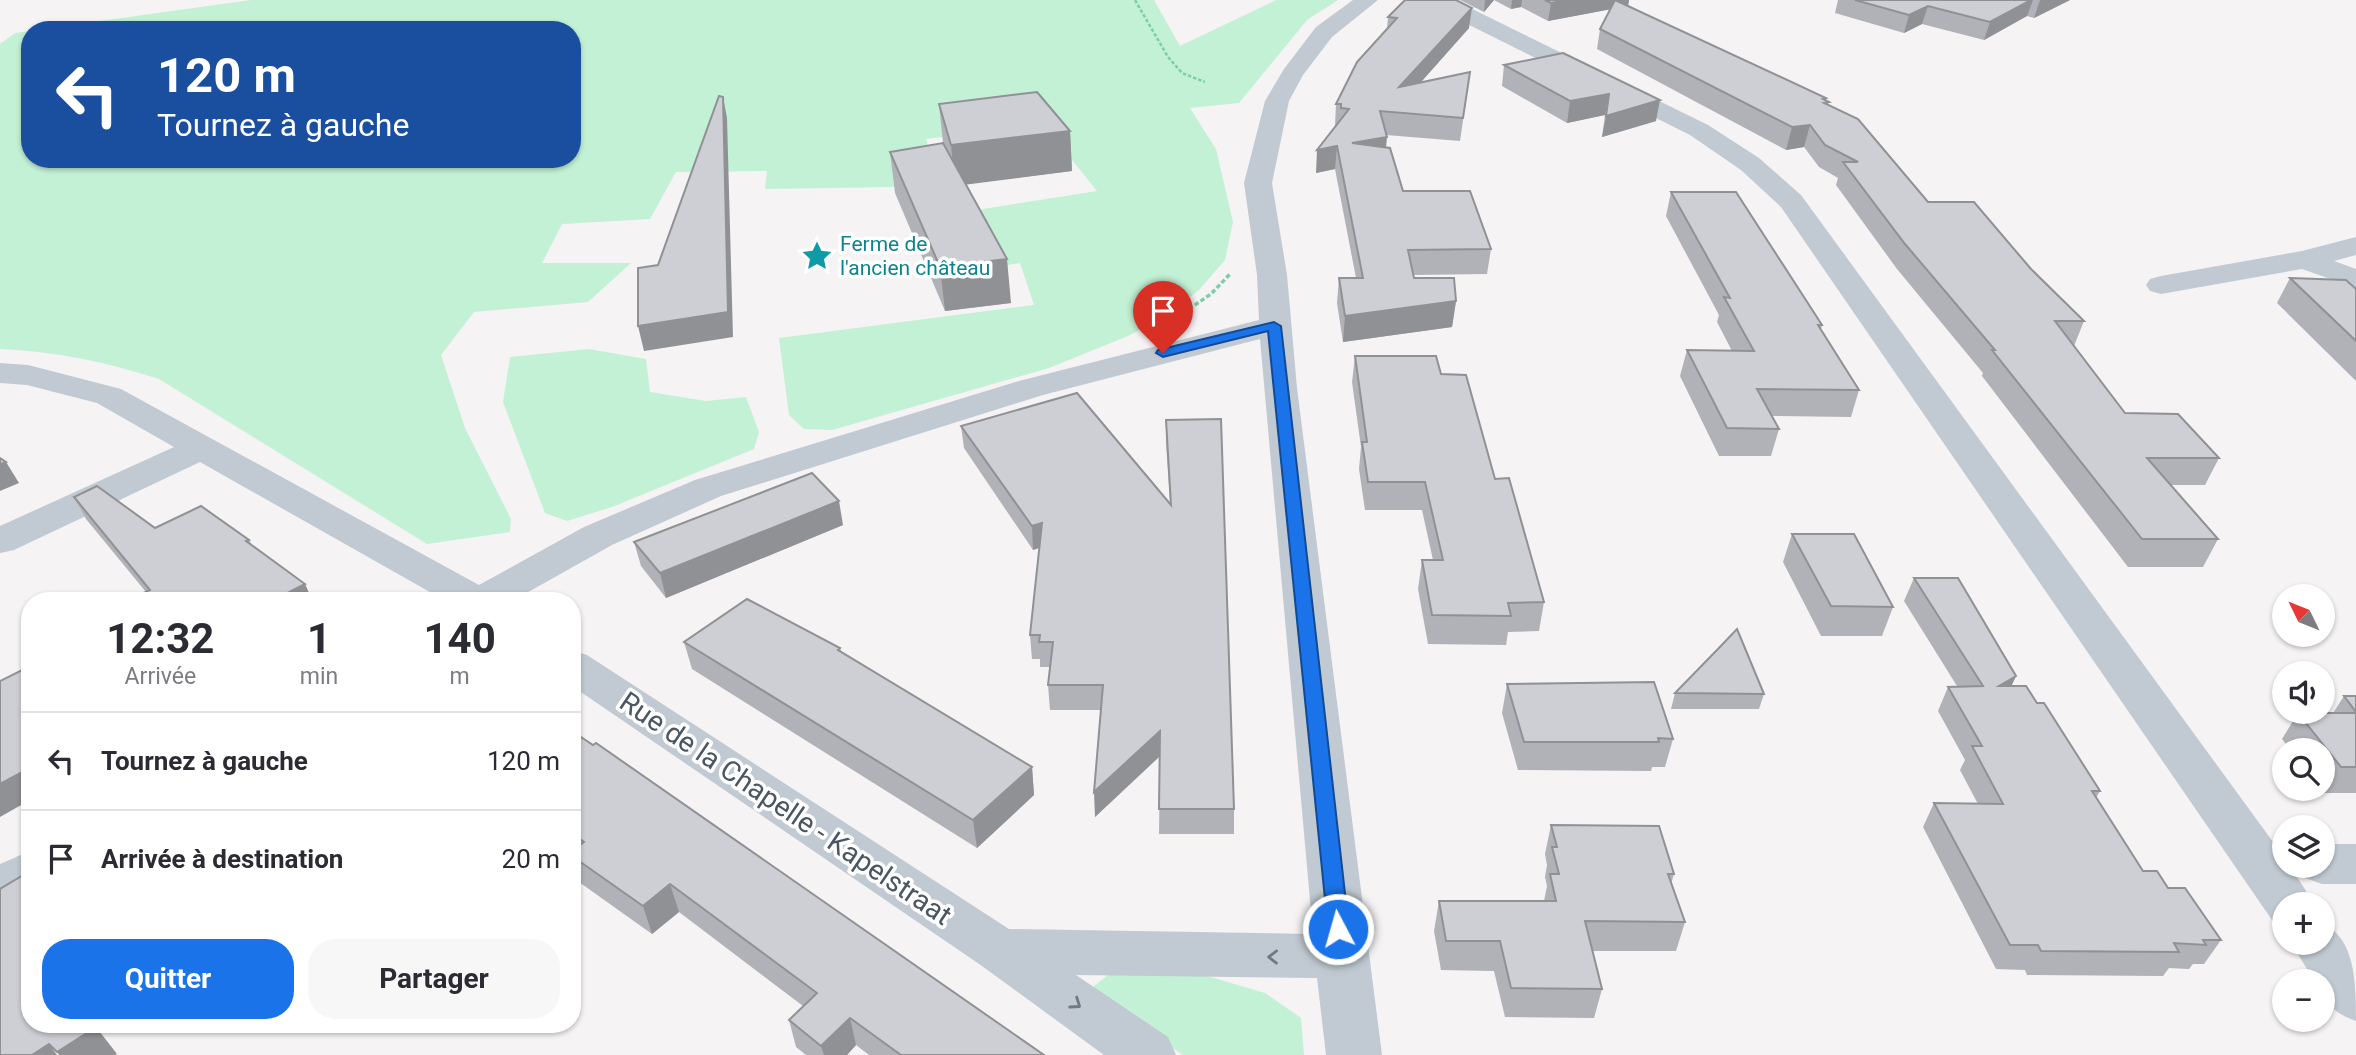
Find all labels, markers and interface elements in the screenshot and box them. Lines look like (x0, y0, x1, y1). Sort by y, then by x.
text: 120 m (157, 47, 296, 104)
icon: left (42, 49, 133, 140)
text: Tournez à gauche (157, 106, 409, 144)
place label: Ferme de l'ancien château (840, 232, 990, 280)
place icon: Ferme de l'ancien château (800, 239, 834, 273)
pin (1133, 281, 1193, 353)
icon: arrive (1144, 292, 1182, 330)
north arrow (2272, 584, 2334, 648)
map controls (2272, 584, 2335, 1032)
text: 12:32 (106, 614, 214, 663)
text: 1 (307, 614, 331, 663)
text: 140 (423, 614, 496, 663)
button: sound (2272, 661, 2335, 724)
text: Arrivée (125, 663, 196, 690)
text: min (300, 663, 338, 690)
text: m (450, 663, 470, 690)
street label: Rue de la Chapelle - Kapelstraat (614, 685, 958, 932)
button: search (2272, 738, 2335, 801)
icon: left (42, 742, 80, 780)
text: Tournez à gauche (101, 746, 308, 776)
text: 120 m (487, 746, 560, 776)
button: layers (2272, 815, 2335, 878)
icon: arrive (42, 840, 80, 878)
text: Arrivée à destination (101, 844, 343, 874)
text: 20 m (502, 844, 560, 874)
position arrow (1301, 892, 1375, 966)
button: + (2272, 892, 2335, 955)
button: Quitter (42, 939, 294, 1019)
button: Partager (308, 939, 560, 1019)
one-way arrow (1267, 949, 1278, 965)
button: − (2272, 969, 2335, 1032)
one-way arrow (1068, 996, 1081, 1008)

